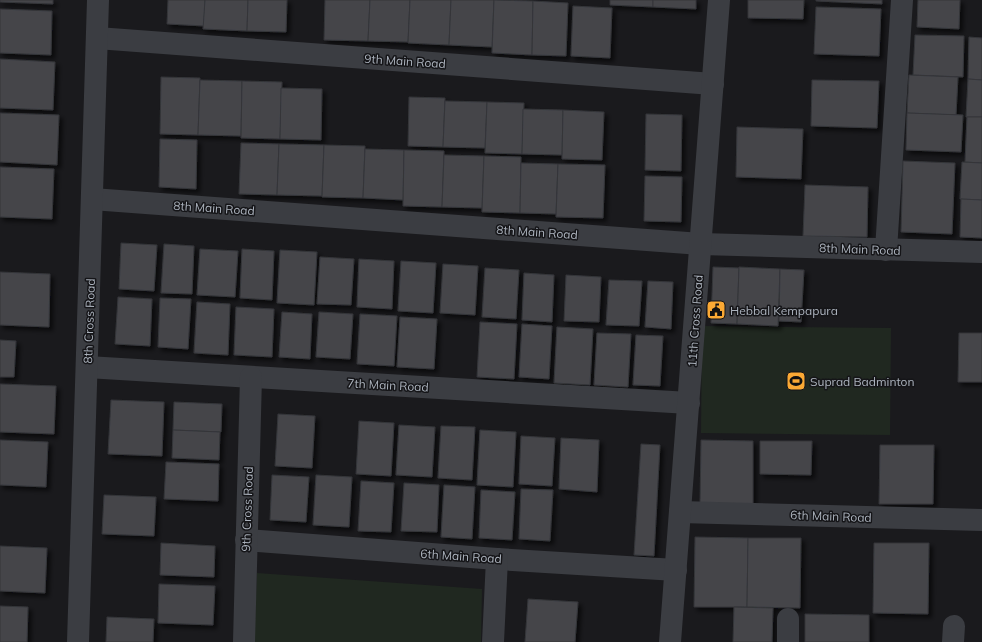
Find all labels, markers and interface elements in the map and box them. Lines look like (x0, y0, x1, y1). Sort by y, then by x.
street label: 9th Main Road (364, 51, 446, 71)
street label: 8th Main Road (173, 198, 255, 218)
street label: 8th Main Road (496, 222, 578, 242)
street label: 8th Main Road (819, 240, 901, 258)
street label: 11th Cross Road (684, 274, 706, 368)
street label: 8th Cross Road (80, 278, 98, 364)
public building icon: Hebbal Kempapura (705, 299, 727, 321)
place label: Hebbal Kempapura (730, 303, 838, 318)
sports icon: Suprad Badminton (785, 370, 807, 392)
place label: Suprad Badminton (810, 374, 914, 389)
street label: 7th Main Road (347, 375, 429, 395)
street label: 9th Cross Road (238, 466, 256, 552)
street label: 6th Main Road (790, 507, 872, 525)
street label: 6th Main Road (420, 546, 502, 566)

